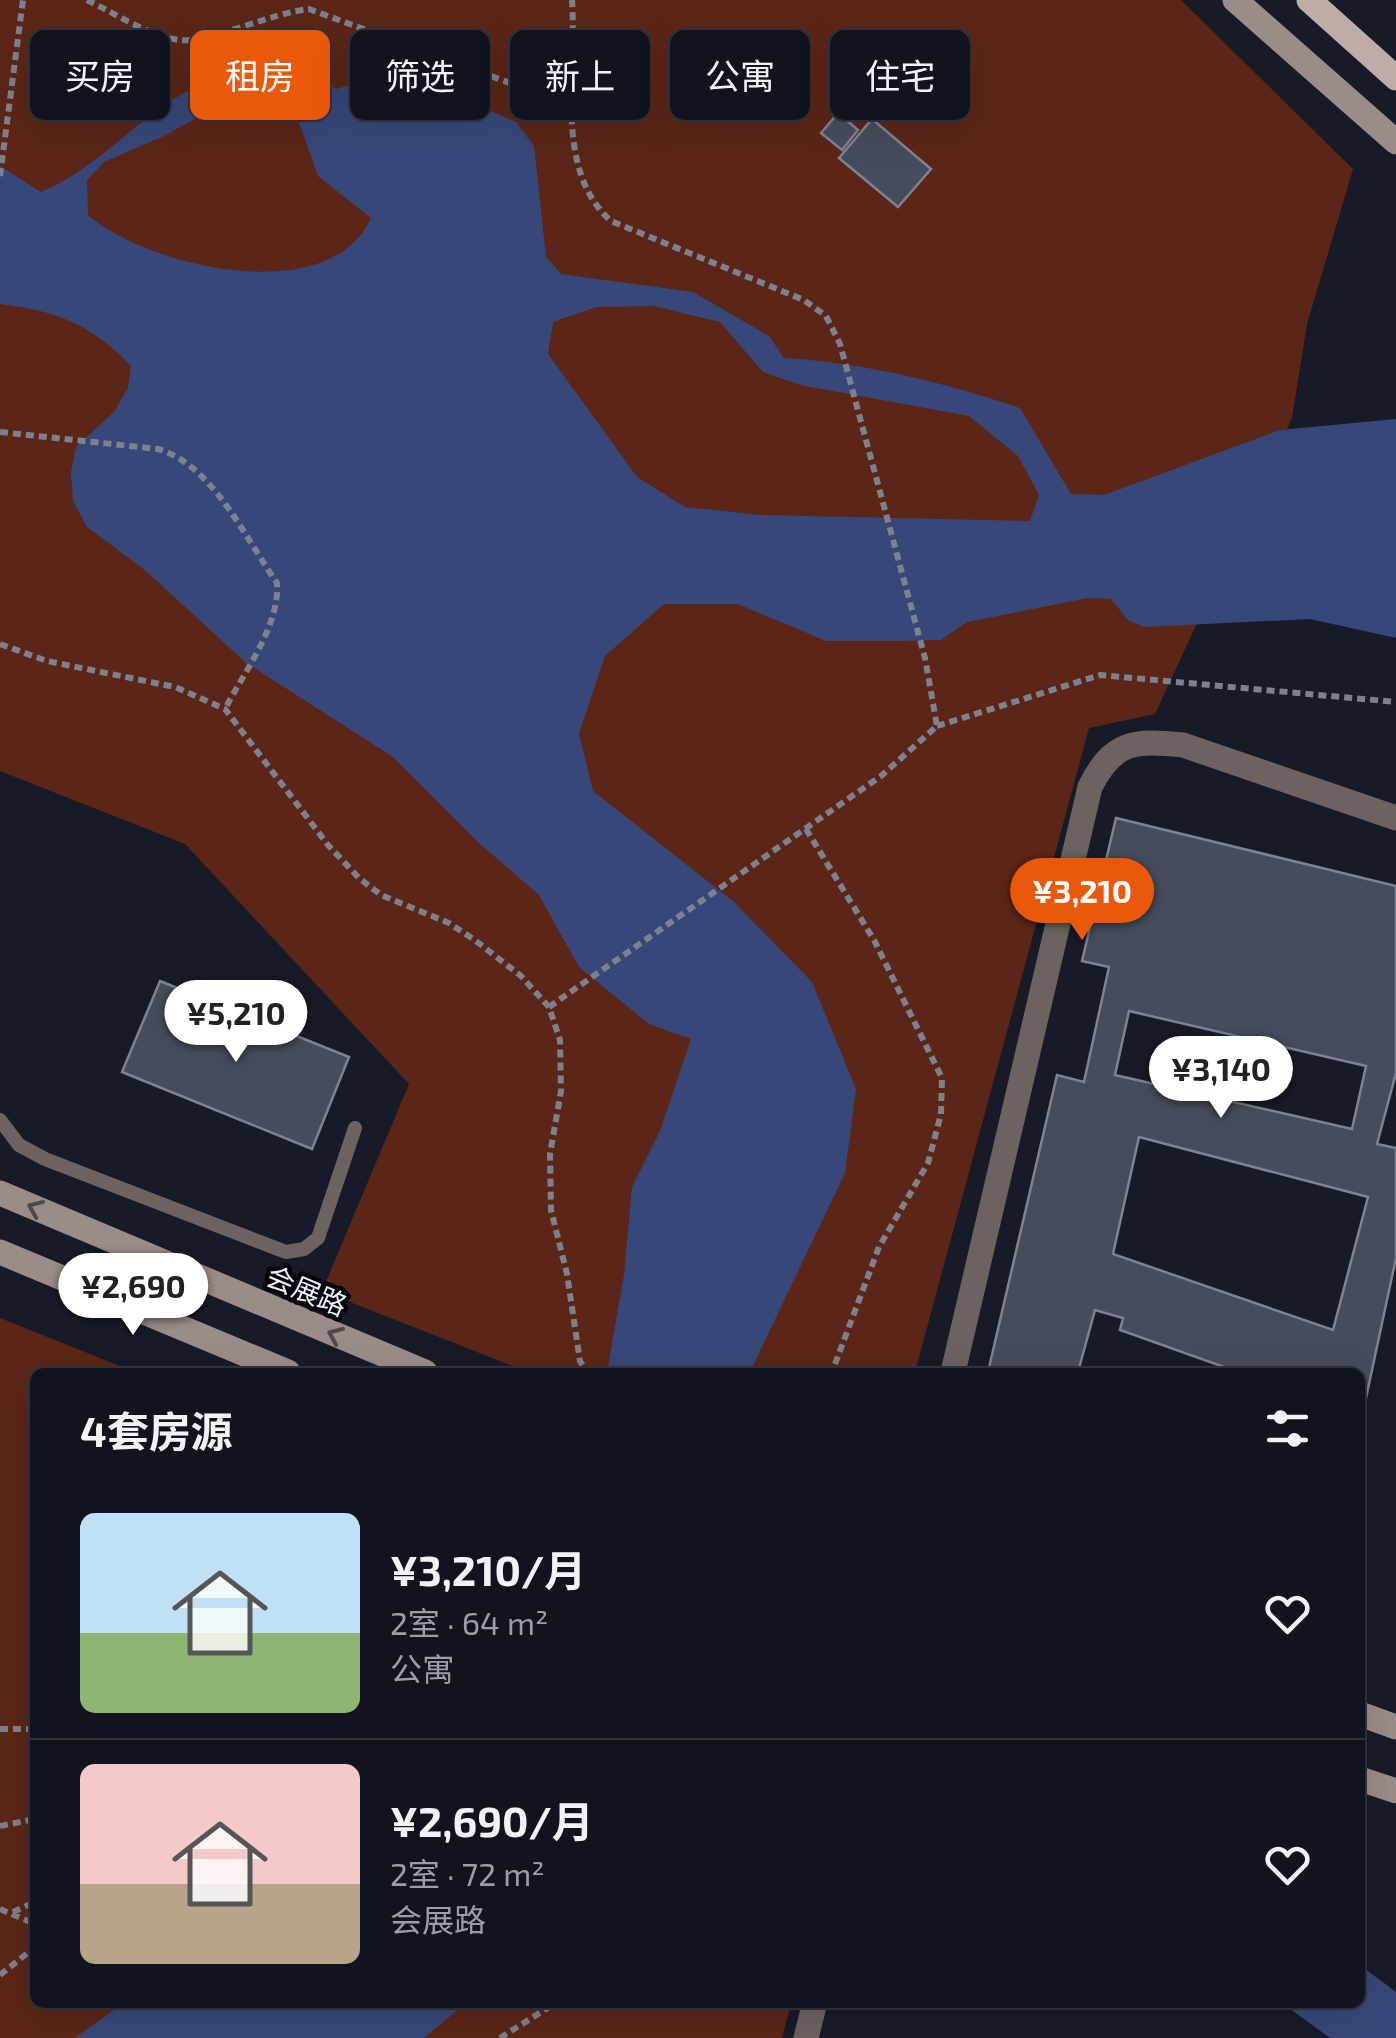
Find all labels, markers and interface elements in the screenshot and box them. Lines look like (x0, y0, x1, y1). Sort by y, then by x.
chip: 买房 (30, 30, 170, 120)
chip: 租房 (190, 30, 330, 120)
chip: 筛选 (350, 30, 490, 120)
chip: 新上 (510, 30, 650, 120)
chip: 公寓 (670, 30, 810, 120)
chip: 住宅 (830, 30, 970, 120)
pin: ¥3,210 (1001, 858, 1163, 943)
text: ¥3,210 (1032, 871, 1132, 909)
pin: ¥5,210 (155, 980, 317, 1065)
text: ¥5,210 (186, 993, 286, 1031)
pin: ¥3,140 (1140, 1036, 1302, 1121)
text: ¥3,140 (1171, 1049, 1271, 1087)
one-way arrow (27, 1200, 45, 1220)
pin: ¥2,690 (52, 1253, 214, 1338)
street label: 会展路 (262, 1258, 352, 1322)
text: ¥2,690 (80, 1266, 186, 1304)
one-way arrow (327, 1326, 345, 1346)
icon: filters (1260, 1401, 1315, 1456)
text: 4套房源 (80, 1405, 233, 1455)
text: ¥3,210/月 (390, 1544, 586, 1594)
icon: home (160, 1553, 280, 1673)
icon: heart (1260, 1586, 1315, 1641)
text: 2室 · 64 m² (390, 1603, 548, 1641)
text: 公寓 (390, 1649, 454, 1687)
text: ¥2,690/月 (390, 1795, 594, 1845)
icon: home (160, 1804, 280, 1924)
icon: heart (1260, 1837, 1315, 1892)
text: 2室 · 72 m² (390, 1854, 545, 1892)
text: 会展路 (390, 1900, 486, 1938)

